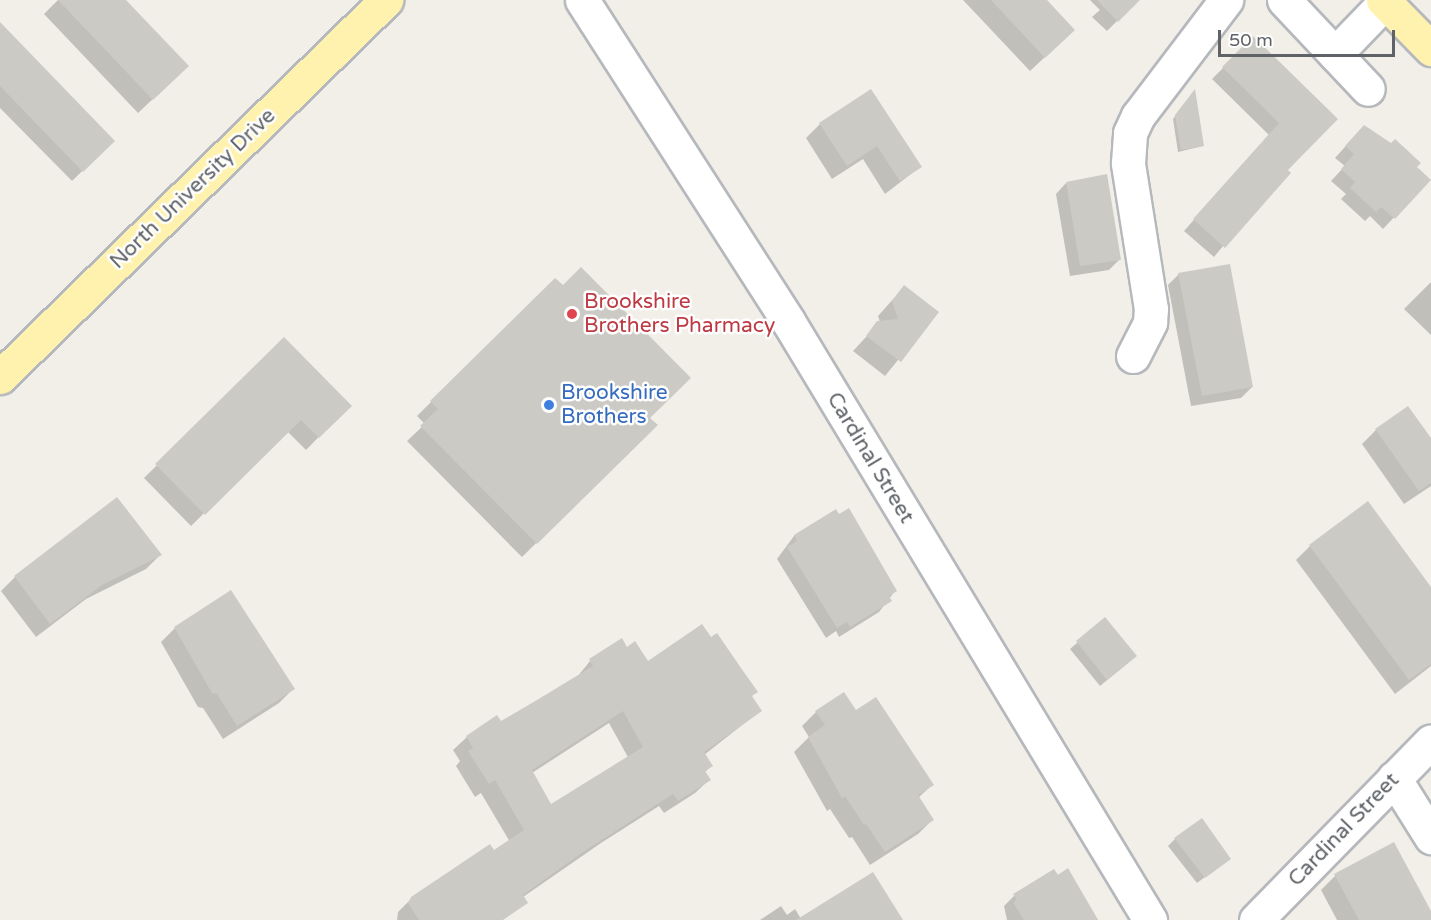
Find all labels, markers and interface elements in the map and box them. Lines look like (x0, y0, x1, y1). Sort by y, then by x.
scale bar (1221, 18, 1398, 56)
text: 50 m (1229, 29, 1273, 51)
street label: North University Drive (105, 104, 281, 274)
place label: Brookshire Brothers Pharmacy (584, 289, 775, 339)
marker: Brookshire Brothers Pharmacy (565, 307, 579, 321)
place label: Brookshire Brothers (561, 380, 668, 430)
street label: Cardinal Street (821, 388, 919, 528)
marker: Brookshire Brothers (542, 398, 556, 412)
street label: Cardinal Street (1284, 768, 1404, 892)

